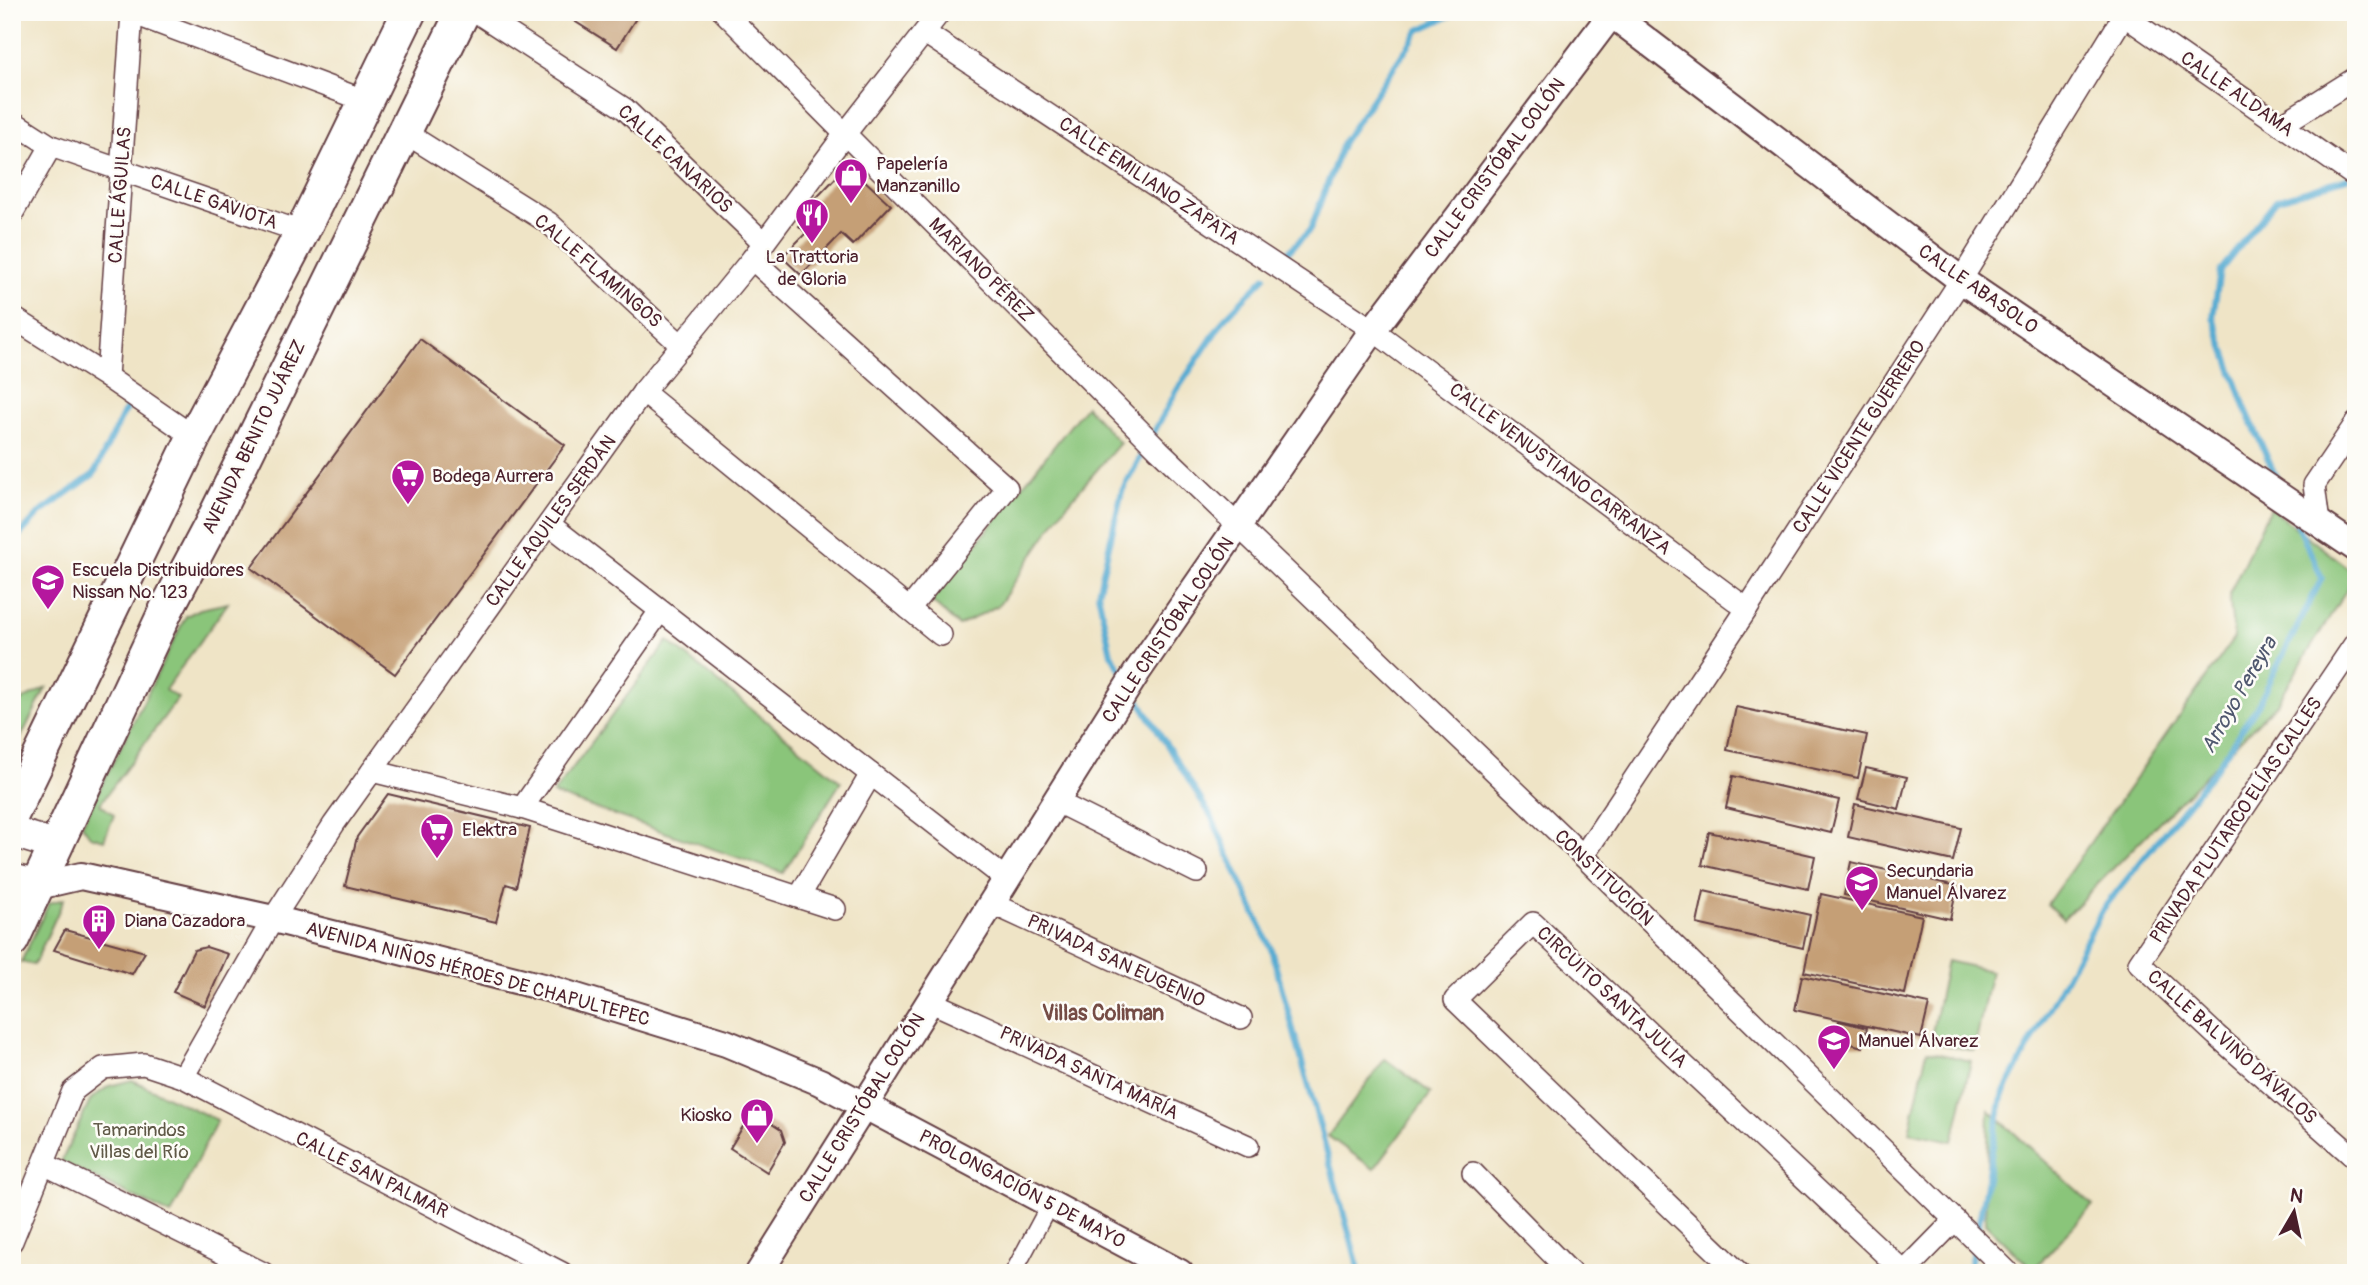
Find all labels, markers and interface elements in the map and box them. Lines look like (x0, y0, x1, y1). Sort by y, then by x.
street label: CALLE ALDAMA (2176, 46, 2298, 142)
street label: CALLE CRISTÓBAL COLÓN (1419, 73, 1571, 263)
street label: CALLE CANARIOS (613, 100, 737, 218)
street label: CALLE EMILIANO ZAPATA (1054, 112, 1244, 250)
street label: CALLE ÁGUILAS (103, 126, 137, 264)
place label: Papelería Manzanillo (876, 152, 960, 198)
shop icon: Papelería Manzanillo (832, 156, 870, 205)
street label: CALLE GAVIOTA (147, 169, 281, 235)
restaurant icon: La Trattoria de Gloria (793, 196, 831, 245)
street label: CALLE FLAMINGOS (529, 209, 667, 333)
street label: MARIANO PÉREZ (923, 212, 1039, 328)
street label: CALLE ABASOLO (1914, 239, 2042, 339)
place label: La Trattoria de Gloria (765, 245, 859, 291)
street label: AVENIDA BENITO JUÁREZ (197, 336, 311, 538)
street label: CALLE VICENTE GUERRERO (1787, 336, 1931, 538)
street label: CALLE VENUSTIANO CARRANZA (1444, 378, 1676, 560)
street label: CALLE AQUILES SERDÁN (481, 430, 621, 612)
supermarket icon: Bodega Aurrera (389, 457, 427, 506)
place label: Bodega Aurrera (432, 464, 554, 488)
street label: CALLE CRISTÓBAL COLÓN (1097, 532, 1239, 728)
place label: Escuela Distribuidores Nissan No. 123 (72, 558, 244, 604)
school or university icon: Escuela Distribuidores Nissan No. 123 (29, 562, 67, 611)
water label: Arroyo Pereyra (2195, 631, 2284, 758)
street label: PRIVADA PLUTARCO ELÍAS CALLES (2145, 692, 2327, 948)
supermarket icon: Elektra (418, 811, 456, 860)
place label: Elektra (462, 818, 517, 842)
street label: CONSTITUCIÓN (1549, 825, 1659, 931)
place label: Secundaria Manuel Álvarez (1886, 859, 2007, 905)
school or university icon: Secundaria Manuel Álvarez (1843, 863, 1881, 912)
building icon: Diana Cazadora (80, 902, 118, 951)
place label: Diana Cazadora (124, 909, 245, 933)
street label: PRIVADA SAN EUGENIO (1023, 909, 1209, 1013)
street label: AVENIDA NIÑOS HÉROES DE CHAPULTEPEC (303, 916, 653, 1032)
street label: CIRCUITO SANTA JULIA (1532, 921, 1692, 1073)
street label: CALLE BALVINO DÁVALOS (2142, 965, 2322, 1129)
district label: Villas Coliman (1042, 1000, 1164, 1027)
street label: CALLE CRISTÓBAL COLÓN (794, 1009, 930, 1207)
street label: PRIVADA SANTA MARÍA (996, 1021, 1182, 1125)
school or university icon: Manuel Álvarez (1815, 1022, 1853, 1071)
place label: Manuel Álvarez (1858, 1029, 1979, 1053)
shop icon: Kiosko (738, 1096, 776, 1145)
place label: Kiosko (680, 1103, 732, 1127)
park label: Tamarindos Villas del Río (89, 1118, 189, 1164)
street label: PROLONGACIÓN 5 DE MAYO (915, 1124, 1129, 1254)
street label: CALLE SAN PALMAR (292, 1126, 452, 1224)
north arrow (2260, 1176, 2330, 1246)
text: N (2288, 1183, 2305, 1209)

